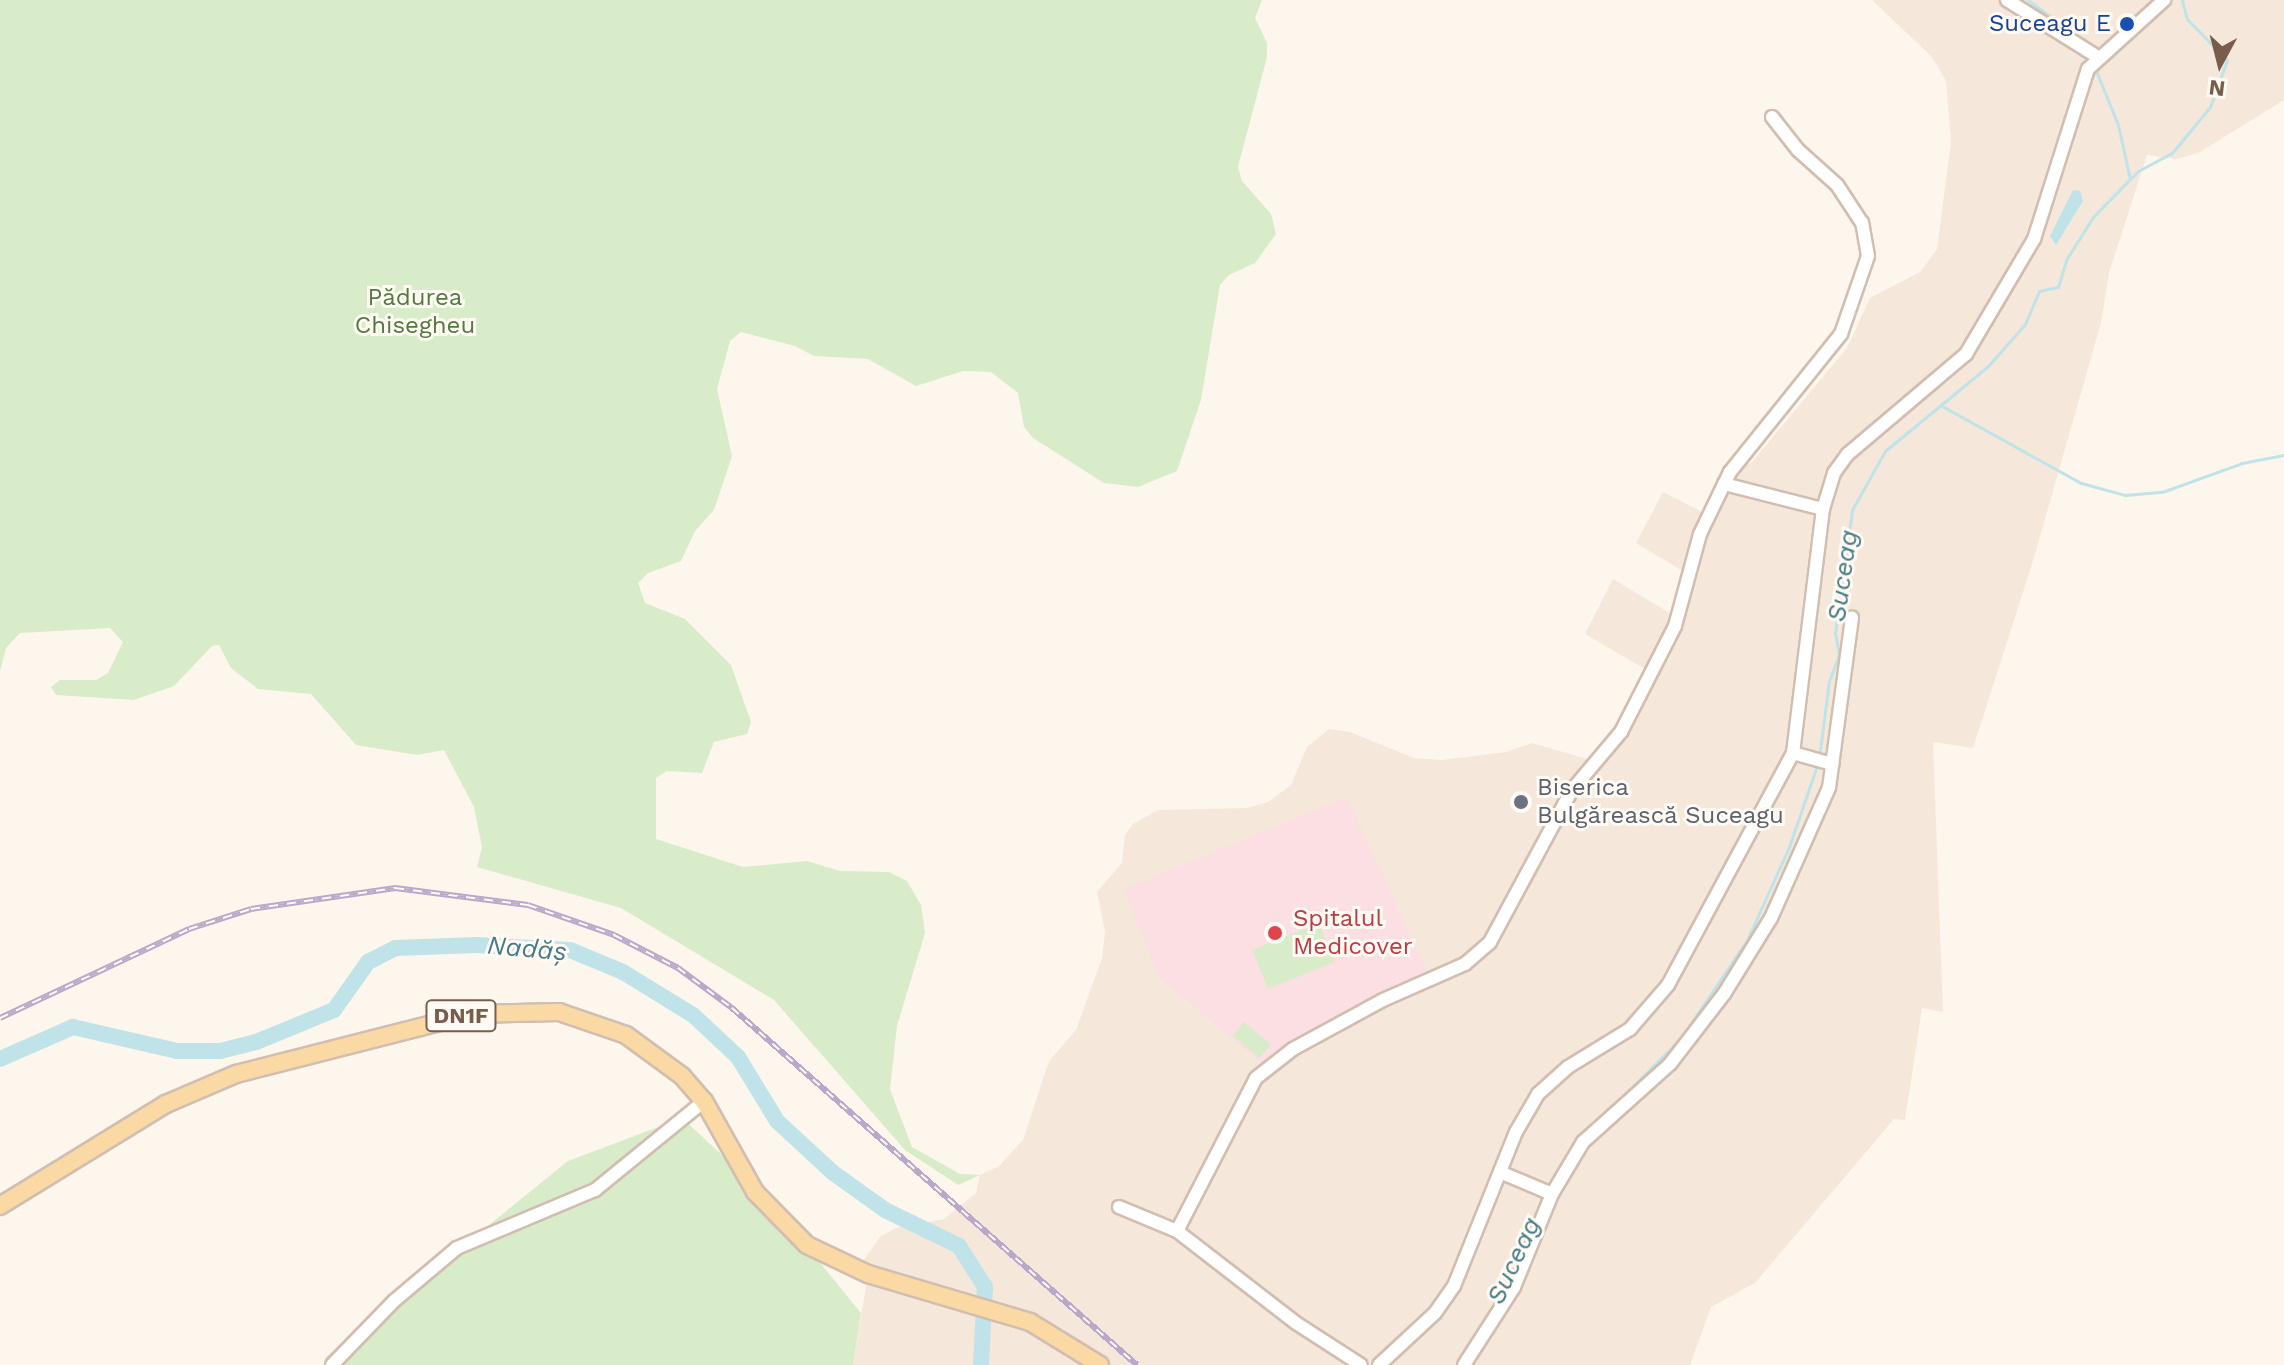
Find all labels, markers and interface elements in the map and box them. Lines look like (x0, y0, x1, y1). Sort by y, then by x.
place label: Suceagu E (1989, 10, 2111, 38)
marker: Suceagu E (2118, 15, 2136, 33)
north arrow (2180, 24, 2260, 104)
text: N (2207, 75, 2227, 102)
park label: Pădurea Chisegheu (355, 284, 475, 340)
water label: Suceag (1821, 528, 1865, 624)
place label: Biserica Bulgărească Suceagu (1537, 774, 1784, 830)
marker: Biserica Bulgărească Suceagu (1512, 793, 1530, 811)
place label: Spitalul Medicover (1293, 905, 1413, 961)
marker: Spitalul Medicover (1264, 922, 1286, 944)
water label: Nadăș (486, 930, 568, 968)
road number: DN1F (425, 998, 497, 1034)
water label: Suceag (1480, 1212, 1548, 1310)

